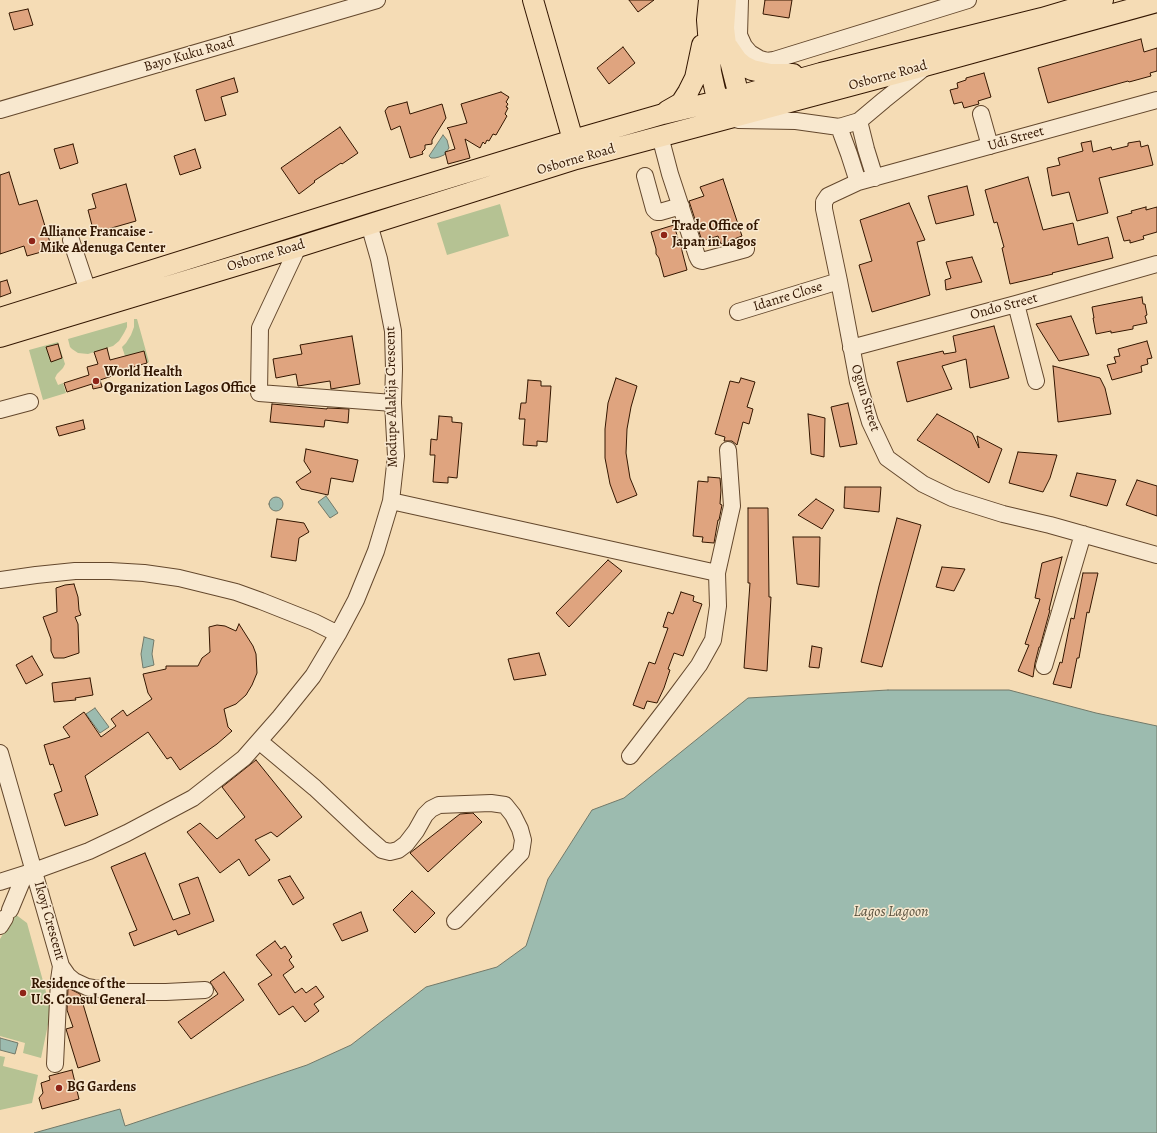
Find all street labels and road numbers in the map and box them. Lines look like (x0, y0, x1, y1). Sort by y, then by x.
street label: Bayo Kuku Road (142, 34, 236, 76)
street label: Osborne Road (847, 57, 929, 95)
street label: Udi Street (986, 123, 1046, 155)
street label: Osborne Road (535, 141, 617, 179)
street label: Osborne Road (225, 236, 307, 276)
street label: Idanre Close (751, 278, 825, 316)
street label: Ondo Street (968, 290, 1040, 324)
street label: Modupe Alakija Crescent (382, 326, 402, 468)
street label: Ogun Street (847, 362, 883, 434)
street label: Ikoyi Crescent (30, 880, 68, 962)

